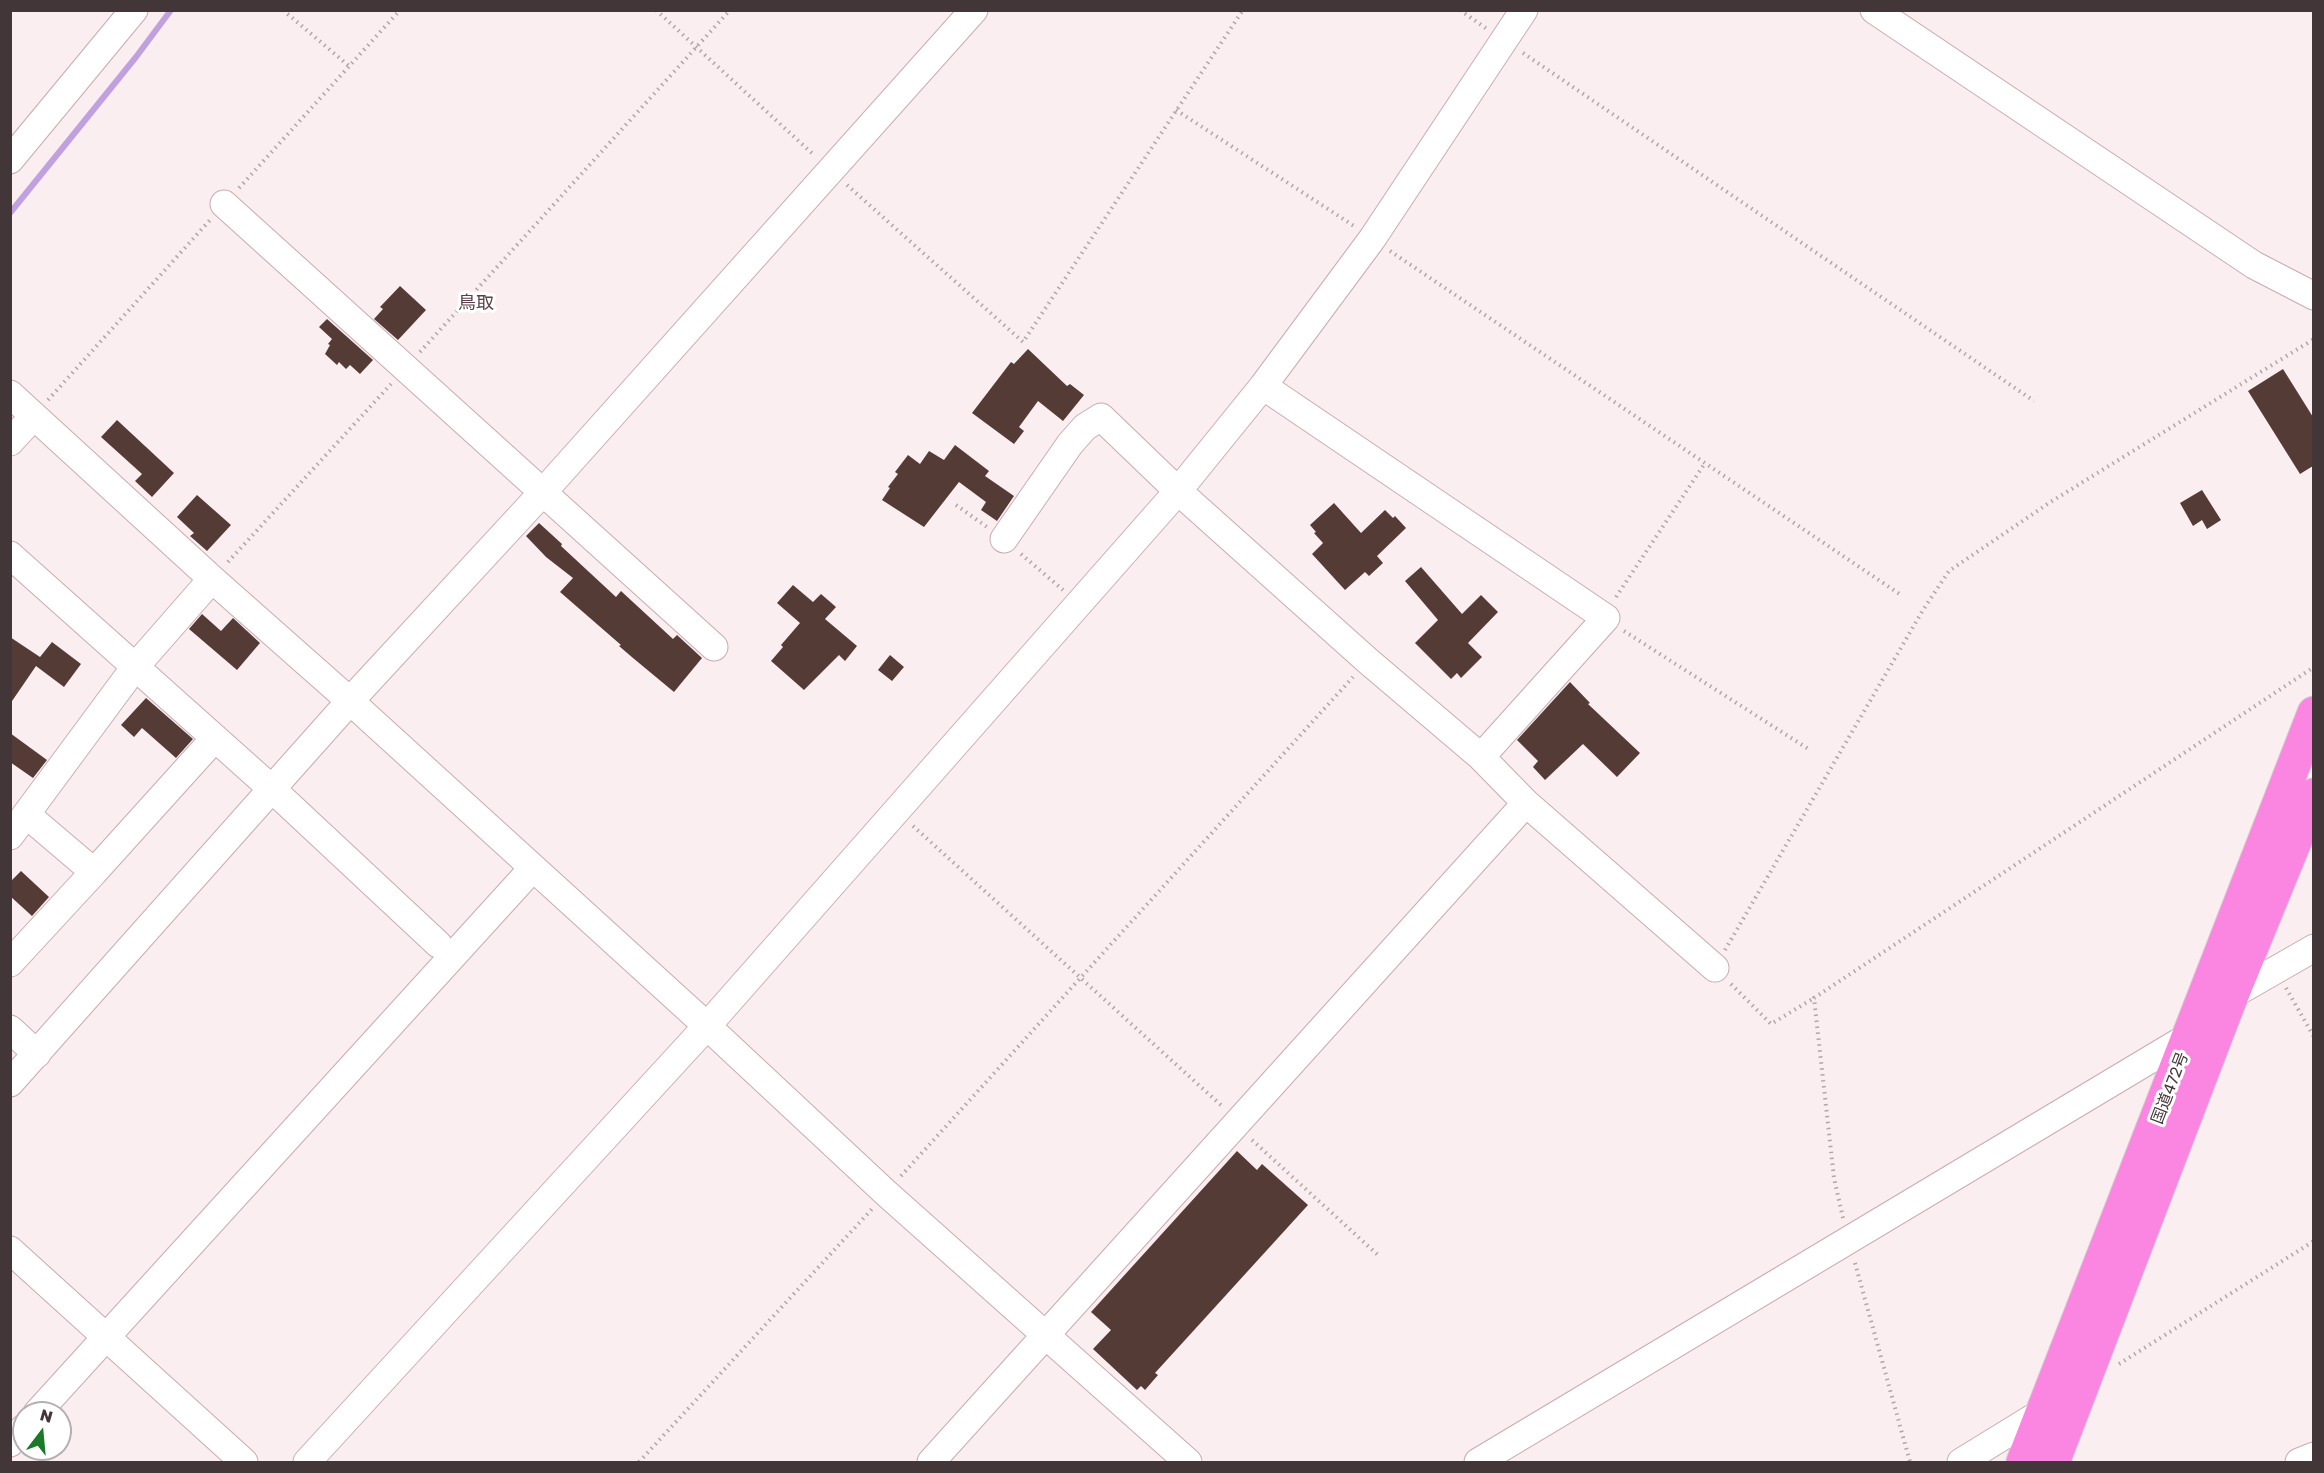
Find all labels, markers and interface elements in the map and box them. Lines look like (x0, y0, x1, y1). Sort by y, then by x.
district label: 鳥取 (458, 292, 494, 314)
street label: 国道472号 (2148, 1049, 2192, 1127)
north arrow (12, 1401, 72, 1461)
text: N (38, 1404, 55, 1427)

